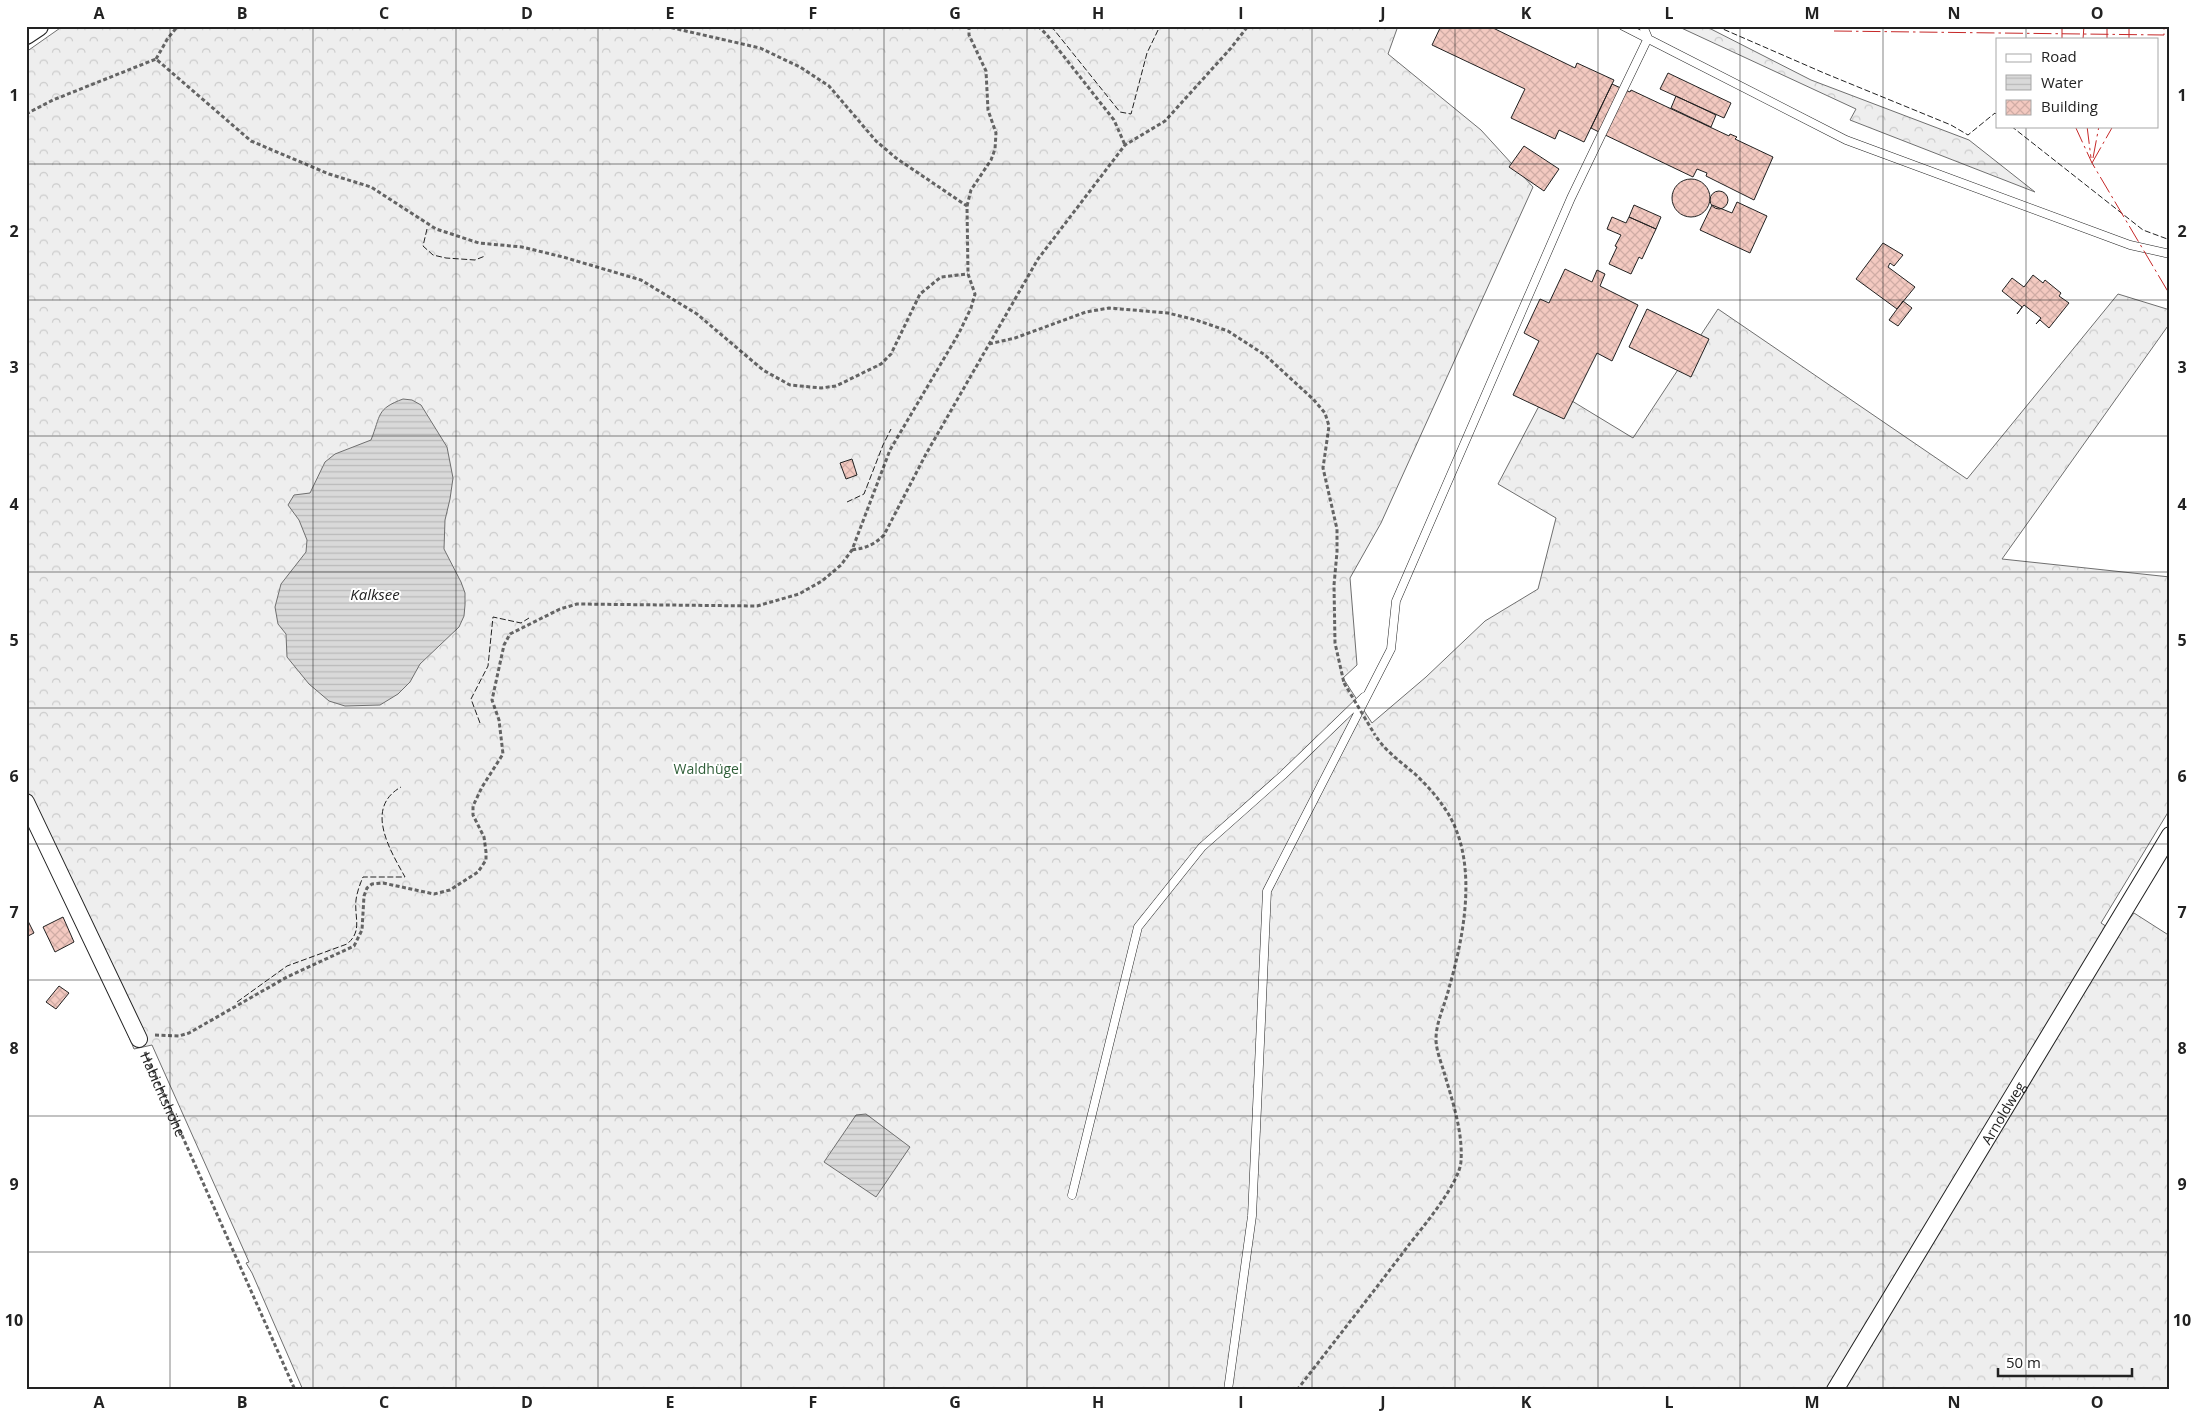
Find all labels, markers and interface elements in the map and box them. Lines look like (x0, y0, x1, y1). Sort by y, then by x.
text: A (93, 2, 105, 24)
text: B (237, 2, 247, 24)
text: C (379, 2, 389, 24)
text: D (521, 2, 533, 24)
text: E (666, 2, 675, 24)
text: F (809, 2, 817, 24)
text: G (949, 2, 961, 24)
text: H (1092, 2, 1104, 24)
text: I (1238, 2, 1244, 24)
text: J (1378, 2, 1386, 24)
text: K (1521, 2, 1532, 24)
text: L (1664, 2, 1674, 24)
text: M (1804, 2, 1820, 24)
text: N (1947, 2, 1961, 24)
text: O (2091, 2, 2103, 24)
legend (1996, 38, 2158, 128)
text: Road (2041, 46, 2077, 66)
text: Water (2041, 72, 2083, 92)
text: 1 (9, 84, 19, 106)
text: 1 (2177, 84, 2187, 106)
text: Building (2041, 96, 2098, 116)
text: 2 (9, 220, 19, 242)
text: 2 (2177, 220, 2187, 242)
text: 3 (9, 356, 19, 378)
text: 3 (2177, 356, 2187, 378)
text: 4 (9, 493, 19, 515)
text: 4 (2177, 493, 2187, 515)
water label: Kalksee (350, 584, 400, 604)
text: 5 (9, 629, 19, 651)
text: 5 (2177, 629, 2187, 651)
park label: Waldhügel (674, 759, 742, 778)
text: 6 (9, 765, 19, 787)
text: 6 (2177, 765, 2187, 787)
text: 7 (9, 901, 19, 923)
text: 7 (2177, 901, 2187, 923)
text: 8 (9, 1037, 19, 1059)
text: 8 (2177, 1037, 2187, 1059)
street label: Habichtshöhe (137, 1049, 191, 1139)
street label: Arnoldweg (1976, 1077, 2029, 1148)
text: 9 (9, 1173, 19, 1195)
text: 9 (2177, 1173, 2187, 1195)
text: 10 (5, 1309, 23, 1331)
text: 10 (2173, 1309, 2191, 1331)
scale bar (1998, 1346, 2132, 1378)
text: 50 m (2006, 1352, 2041, 1372)
text: A (93, 1391, 105, 1413)
text: B (237, 1391, 247, 1413)
text: C (379, 1391, 389, 1413)
text: D (521, 1391, 533, 1413)
text: E (666, 1391, 675, 1413)
text: F (809, 1391, 817, 1413)
text: G (949, 1391, 961, 1413)
text: H (1092, 1391, 1104, 1413)
text: I (1238, 1391, 1244, 1413)
text: J (1378, 1391, 1386, 1413)
text: K (1521, 1391, 1532, 1413)
text: L (1664, 1391, 1674, 1413)
text: M (1804, 1391, 1820, 1413)
text: N (1947, 1391, 1961, 1413)
text: O (2091, 1391, 2103, 1413)

